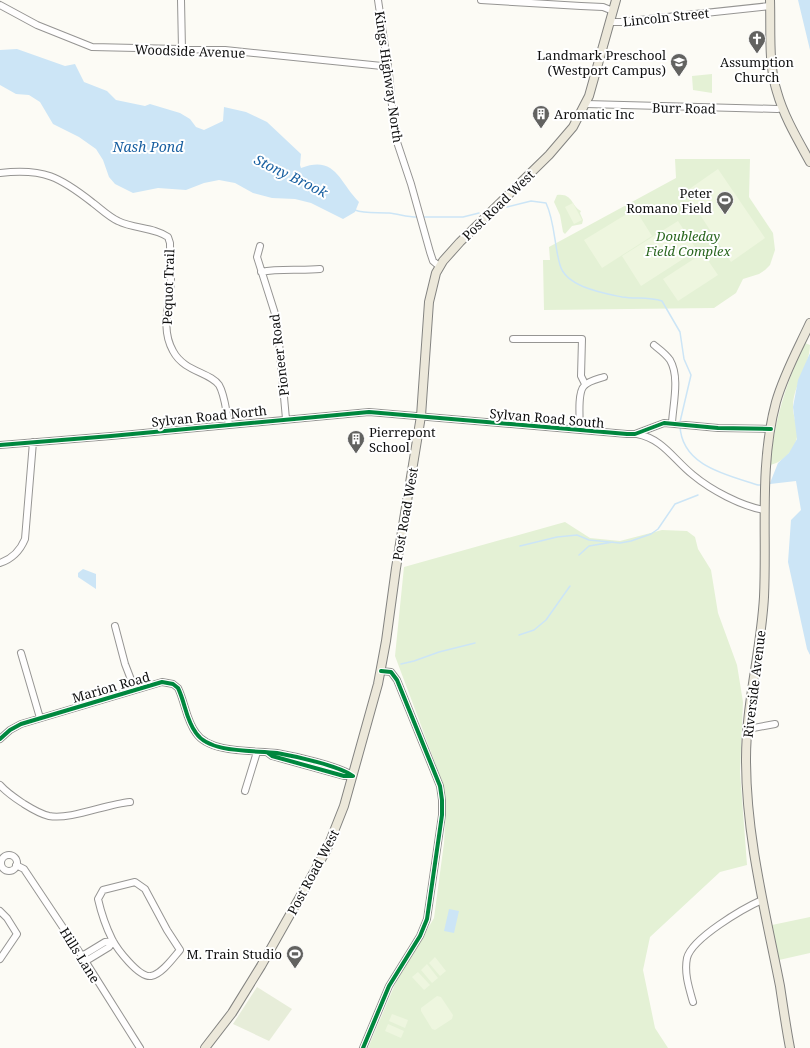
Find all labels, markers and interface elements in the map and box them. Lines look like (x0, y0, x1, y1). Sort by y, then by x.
street label: Lincoln Street (622, 3, 710, 30)
street label: Kings Highway North (371, 10, 407, 144)
church icon: Assumption Church (747, 29, 767, 54)
street label: Woodside Avenue (134, 40, 246, 62)
place label: Landmark Preschool (Westport Campus) (537, 46, 666, 79)
school or university icon: Landmark Preschool (Westport Campus) (669, 52, 689, 77)
place label: Assumption Church (720, 53, 795, 86)
street label: Burr Road (652, 98, 716, 118)
building icon: Aromatic Inc (531, 104, 551, 129)
place label: Aromatic Inc (554, 105, 634, 123)
water label: Nash Pond (112, 137, 184, 156)
water label: Stony Brook (251, 150, 332, 202)
street label: Post Road West (458, 166, 538, 244)
place label: Peter Romano Field (626, 184, 712, 217)
sports icon: Peter Romano Field (715, 190, 735, 215)
park label: Doubleday Field Complex (644, 227, 731, 260)
street label: Pequot Trail (158, 249, 178, 325)
street label: Pioneer Road (265, 313, 293, 397)
street label: Sylvan Road North (150, 401, 268, 431)
street label: Sylvan Road South (489, 404, 605, 432)
place label: Pierrepont School (369, 423, 436, 456)
building icon: Pierrepont School (346, 429, 366, 454)
street label: Post Road West (388, 466, 422, 562)
street label: Riverside Avenue (738, 629, 770, 739)
street label: Marion Road (70, 667, 152, 707)
street label: Post Road West (283, 826, 343, 918)
street label: Hills Lane (56, 924, 104, 986)
sports icon: M. Train Studio (285, 944, 305, 969)
place label: M. Train Studio (187, 945, 282, 963)

